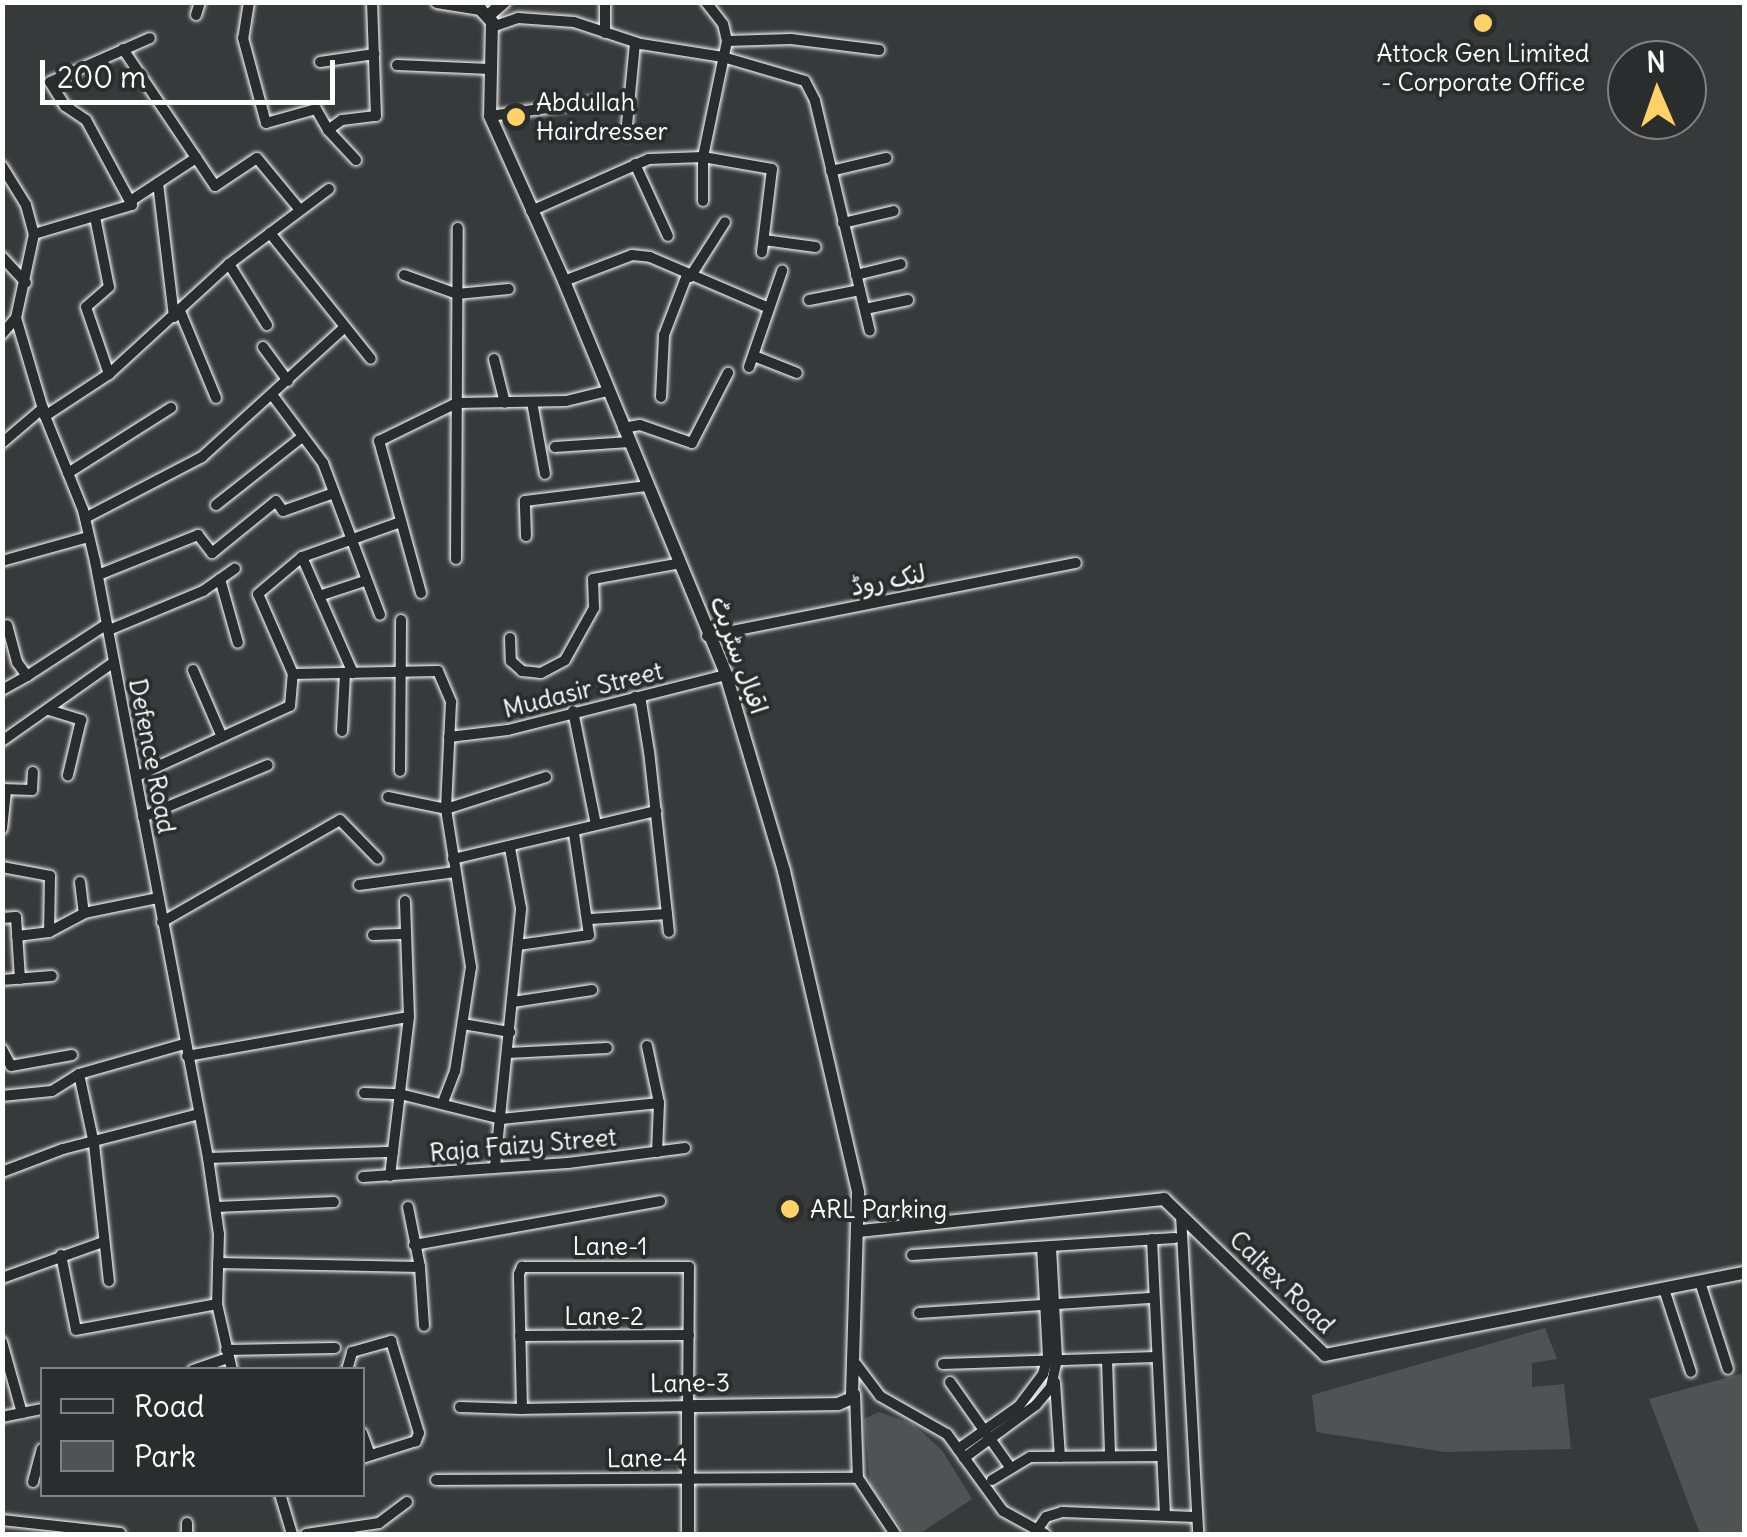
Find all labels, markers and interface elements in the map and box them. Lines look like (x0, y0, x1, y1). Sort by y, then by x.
marker: Attock Gen Limited - Corporate Office (1472, 12, 1494, 34)
place label: Attock Gen Limited - Corporate Office (1376, 39, 1590, 98)
scale bar (45, 40, 340, 102)
north arrow (1607, 40, 1707, 140)
text: N (1646, 44, 1666, 80)
text: 200 m (57, 58, 146, 96)
place label: Abdullah Hairdresser (536, 88, 668, 147)
marker: Abdullah Hairdresser (505, 106, 527, 128)
street label: لنک روڈ (848, 558, 928, 602)
street label: اقبال سٹریٹ (704, 592, 774, 718)
street label: Mudasir Street (500, 656, 666, 724)
street label: Defence Road (122, 676, 182, 836)
street label: Raja Faizy Street (428, 1122, 618, 1168)
place label: ARL Parking (810, 1194, 947, 1224)
marker: ARL Parking (779, 1198, 801, 1220)
street label: Caltex Road (1223, 1224, 1341, 1340)
street label: Lane-1 (572, 1231, 648, 1261)
street label: Lane-2 (564, 1301, 644, 1331)
legend (40, 1367, 365, 1497)
street label: Lane-3 (650, 1367, 730, 1399)
text: Road (134, 1387, 204, 1425)
text: Park (134, 1437, 196, 1475)
street label: Lane-4 (606, 1442, 688, 1474)

